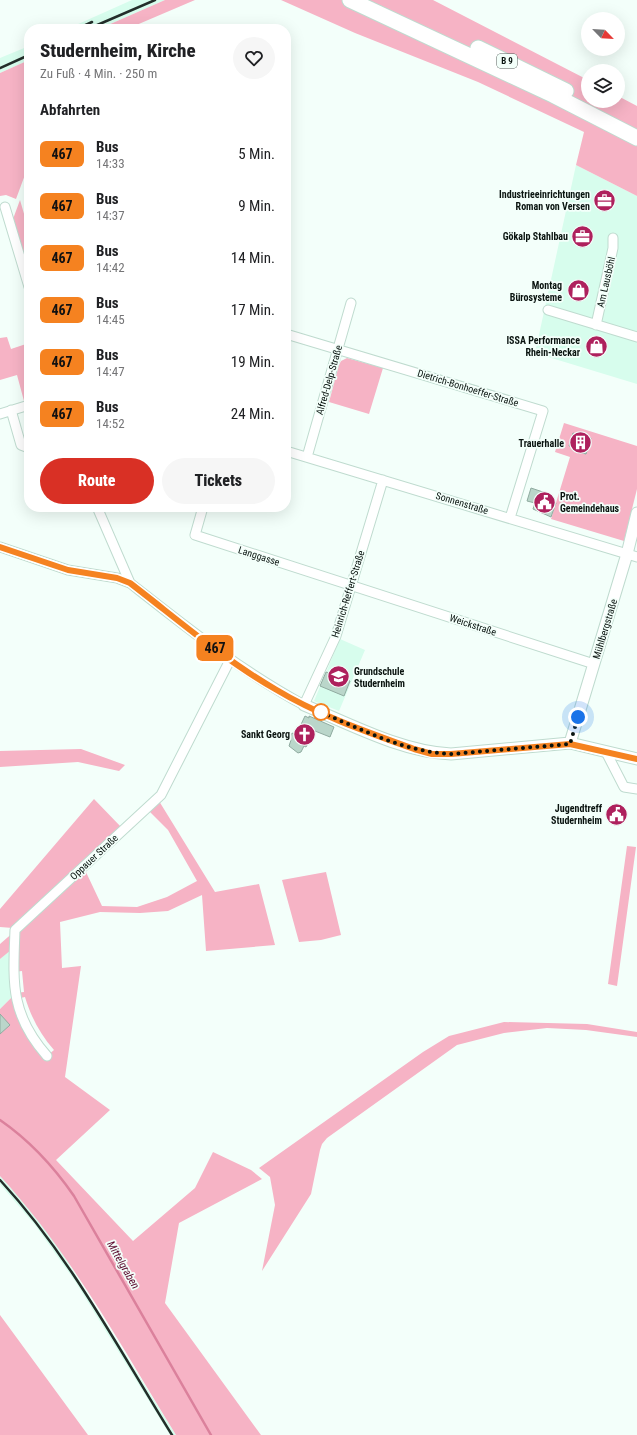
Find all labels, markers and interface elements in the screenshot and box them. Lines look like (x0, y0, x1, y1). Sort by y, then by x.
north arrow (581, 12, 625, 56)
map controls (581, 12, 625, 108)
button: heart (233, 37, 275, 79)
text: Studernheim, Kirche (40, 39, 196, 62)
road number: B 9 (497, 54, 517, 68)
button: layers (581, 64, 625, 108)
text: Zu Fuß · 4 Min. · 250 m (40, 66, 157, 81)
text: Abfahrten (40, 101, 100, 119)
text: Bus (96, 138, 119, 156)
text: 5 Min. (238, 145, 275, 163)
text: 467 (51, 146, 73, 162)
text: 14:33 (96, 156, 125, 171)
office icon: Industrieeinrichtungen Roman von Versen (592, 187, 618, 213)
place label: Industrieeinrichtungen Roman von Versen (499, 189, 590, 212)
text: Bus (96, 190, 119, 208)
text: 9 Min. (238, 197, 275, 215)
text: 467 (51, 198, 73, 214)
text: 14:37 (96, 208, 125, 223)
office icon: Gökalp Stahlbau (570, 223, 596, 249)
place label: Gökalp Stahlbau (503, 231, 568, 242)
text: Bus (96, 242, 119, 260)
text: 14 Min. (231, 249, 275, 267)
text: 467 (51, 250, 73, 266)
street label: Am Lausböhl (595, 256, 617, 308)
text: 14:42 (96, 260, 125, 275)
shop icon: Montag Bürosysteme (565, 278, 591, 304)
place label: Montag Bürosysteme (510, 280, 562, 303)
text: Bus (96, 294, 119, 312)
text: 17 Min. (231, 301, 275, 319)
text: 467 (51, 302, 73, 318)
text: 14:45 (96, 312, 125, 327)
shop icon: ISSA Performance Rhein-Neckar (583, 333, 609, 359)
place label: ISSA Performance Rhein-Neckar (506, 335, 581, 358)
street label: Alfred-Delp-Straße (314, 344, 344, 416)
text: Bus (96, 346, 119, 364)
text: 19 Min. (231, 353, 275, 371)
text: 467 (51, 354, 73, 370)
text: 14:47 (96, 364, 125, 379)
street label: Dietrich-Bonhoeffer-Straße (416, 367, 520, 409)
text: Bus (96, 398, 119, 416)
text: 24 Min. (231, 405, 275, 423)
text: 467 (51, 406, 73, 422)
text: 14:52 (96, 416, 125, 431)
building icon: Trauerhalle (567, 430, 593, 456)
place label: Trauerhalle (519, 438, 564, 449)
button: Route (40, 458, 154, 504)
button: Tickets (162, 458, 275, 504)
public building icon: Prot. Gemeindehaus (531, 489, 557, 515)
street label: Sonnenstraße (434, 490, 490, 516)
place label: Prot. Gemeindehaus (560, 491, 620, 514)
street label: Langgasse (237, 544, 281, 568)
street label: Heinrich-Reffert-Straße (329, 549, 367, 639)
street label: Mühlbergstraße (591, 597, 619, 660)
street label: Weickstraße (448, 612, 498, 638)
line badge: 467 (192, 635, 238, 661)
text: 467 (204, 640, 226, 656)
school or university icon: Grundschule Studernheim (326, 664, 352, 690)
place label: Grundschule Studernheim (354, 666, 405, 689)
unlabelled marker (312, 703, 330, 721)
your location (568, 707, 588, 727)
church icon: Sankt Georg (292, 721, 318, 747)
place label: Sankt Georg (241, 729, 290, 740)
public building icon: Jugendtreff Studernheim (604, 801, 630, 827)
place label: Jugendtreff Studernheim (551, 803, 603, 826)
street label: Oppauer Straße (68, 832, 120, 882)
water label: Mittelgraben (104, 1239, 142, 1291)

